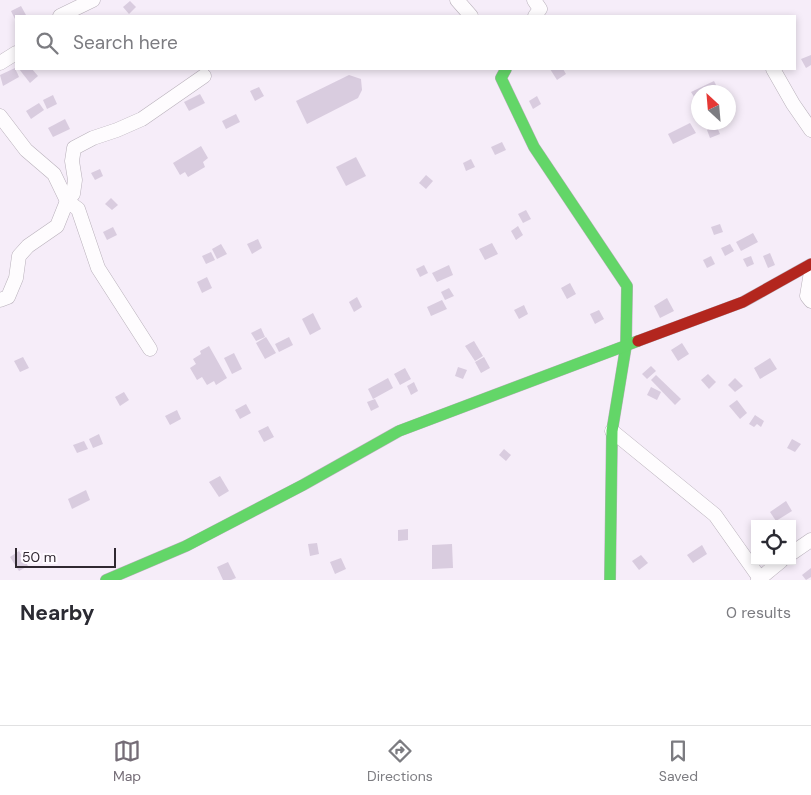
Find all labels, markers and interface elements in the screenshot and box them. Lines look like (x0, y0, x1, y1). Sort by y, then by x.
search box (15, 15, 796, 70)
icon: search (33, 29, 61, 57)
text: Search here (73, 30, 178, 55)
north arrow (691, 85, 736, 130)
map controls (751, 520, 796, 565)
button: locate (751, 520, 796, 565)
scale bar (15, 545, 116, 568)
text: 50 m (22, 548, 56, 566)
text: Nearby (20, 599, 94, 627)
text: 0 results (726, 602, 791, 623)
tab: Map (113, 737, 141, 785)
tab: Directions (367, 737, 433, 785)
tab: Saved (659, 737, 698, 785)

